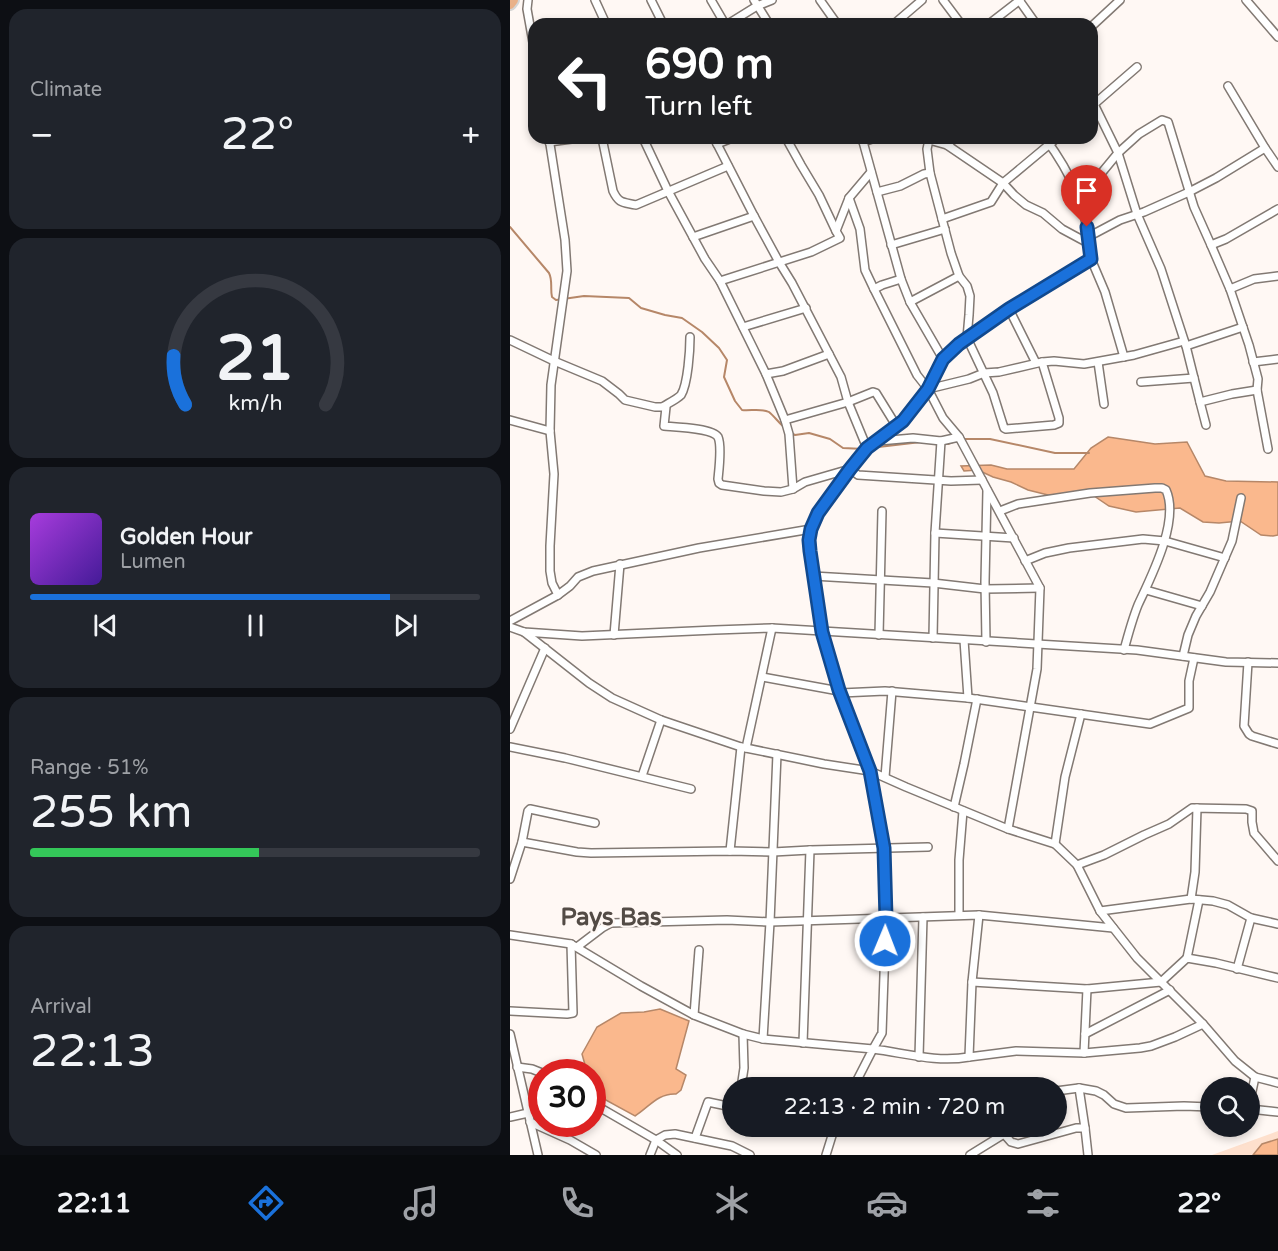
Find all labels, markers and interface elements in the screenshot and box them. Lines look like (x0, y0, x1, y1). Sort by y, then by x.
text: 690 m (645, 39, 774, 90)
icon: left (546, 42, 624, 120)
text: Climate (30, 78, 102, 102)
text: Turn left (645, 90, 752, 123)
text: 22° (221, 108, 294, 162)
text: − (30, 116, 54, 155)
text: + (461, 116, 480, 155)
pin (1061, 165, 1112, 227)
icon: arrive (1070, 174, 1103, 207)
text: 21 (216, 322, 294, 397)
text: km/h (228, 391, 282, 417)
text: Golden Hour (120, 524, 252, 550)
text: Lumen (120, 550, 186, 574)
icon: previous (89, 609, 122, 642)
icon: pause (239, 609, 272, 642)
icon: next (389, 609, 422, 642)
text: Range · 51% (30, 756, 149, 780)
text: 255 km (30, 786, 192, 840)
district label: Pays Bas (560, 903, 662, 932)
position arrow (853, 909, 917, 973)
text: Arrival (30, 995, 92, 1019)
text: 22:13 (30, 1025, 155, 1079)
speed limit sign: 30 (528, 1059, 606, 1137)
map controls (1200, 1077, 1260, 1137)
button: search (1200, 1077, 1260, 1137)
text: 22:13 · 2 min · 720 m (784, 1094, 1005, 1120)
icon: directions (245, 1182, 287, 1224)
icon: music (400, 1182, 442, 1224)
icon: phone (556, 1182, 598, 1224)
icon: climate (711, 1182, 753, 1224)
icon: car (866, 1182, 908, 1224)
icon: filters (1022, 1182, 1064, 1224)
text: 22:11 (57, 1187, 132, 1220)
text: 22° (1177, 1187, 1221, 1220)

